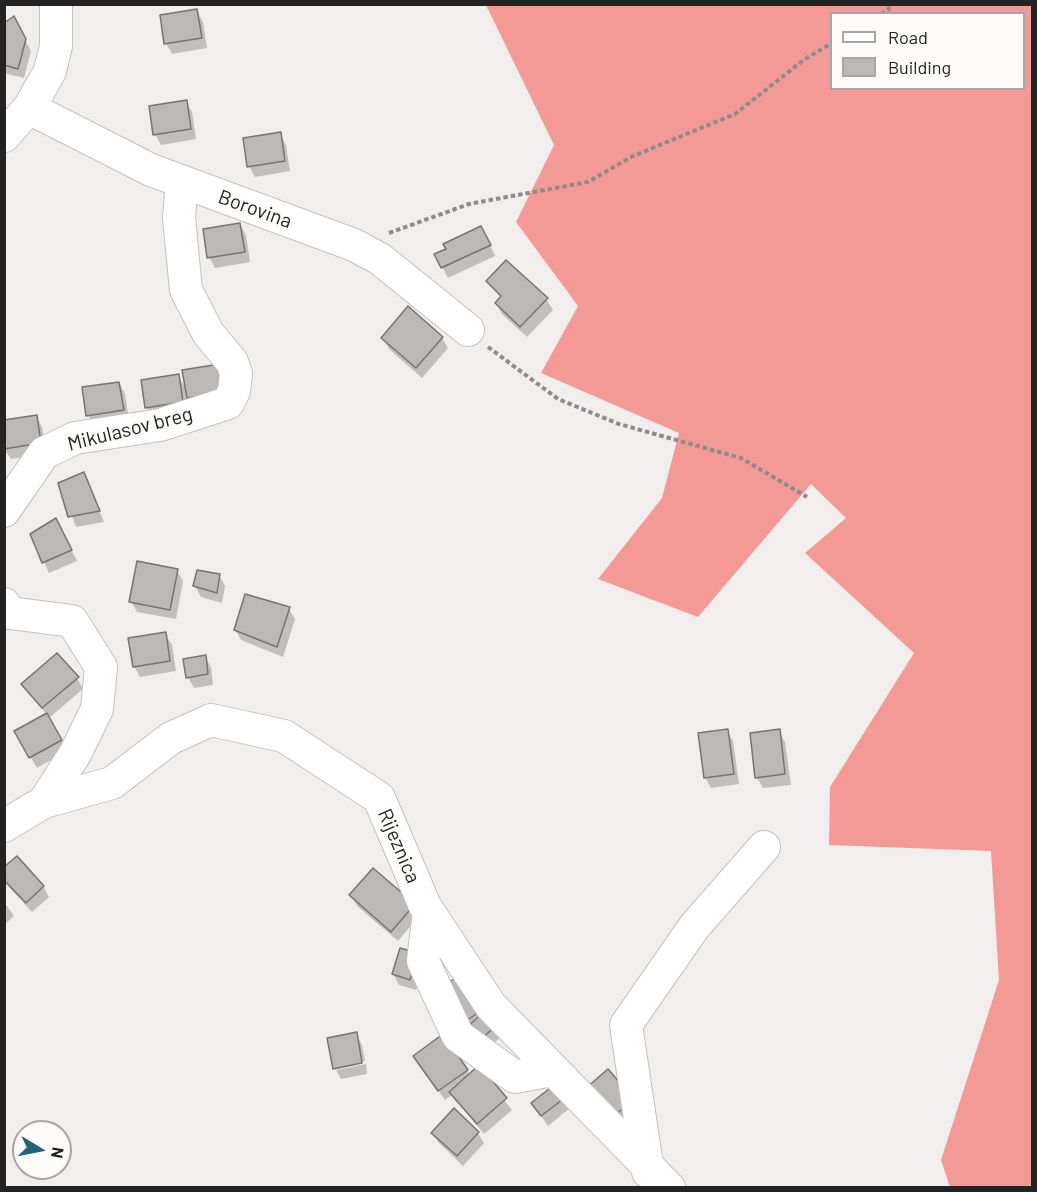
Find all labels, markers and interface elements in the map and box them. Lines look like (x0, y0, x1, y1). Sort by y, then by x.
legend (830, 12, 1025, 90)
text: Road (888, 26, 928, 48)
text: Building (888, 56, 951, 78)
street label: Borovina (215, 185, 295, 233)
street label: Mikulasov breg (65, 402, 195, 456)
street label: Rijeznica (373, 805, 425, 887)
north arrow (12, 1120, 72, 1180)
text: N (48, 1146, 69, 1160)

